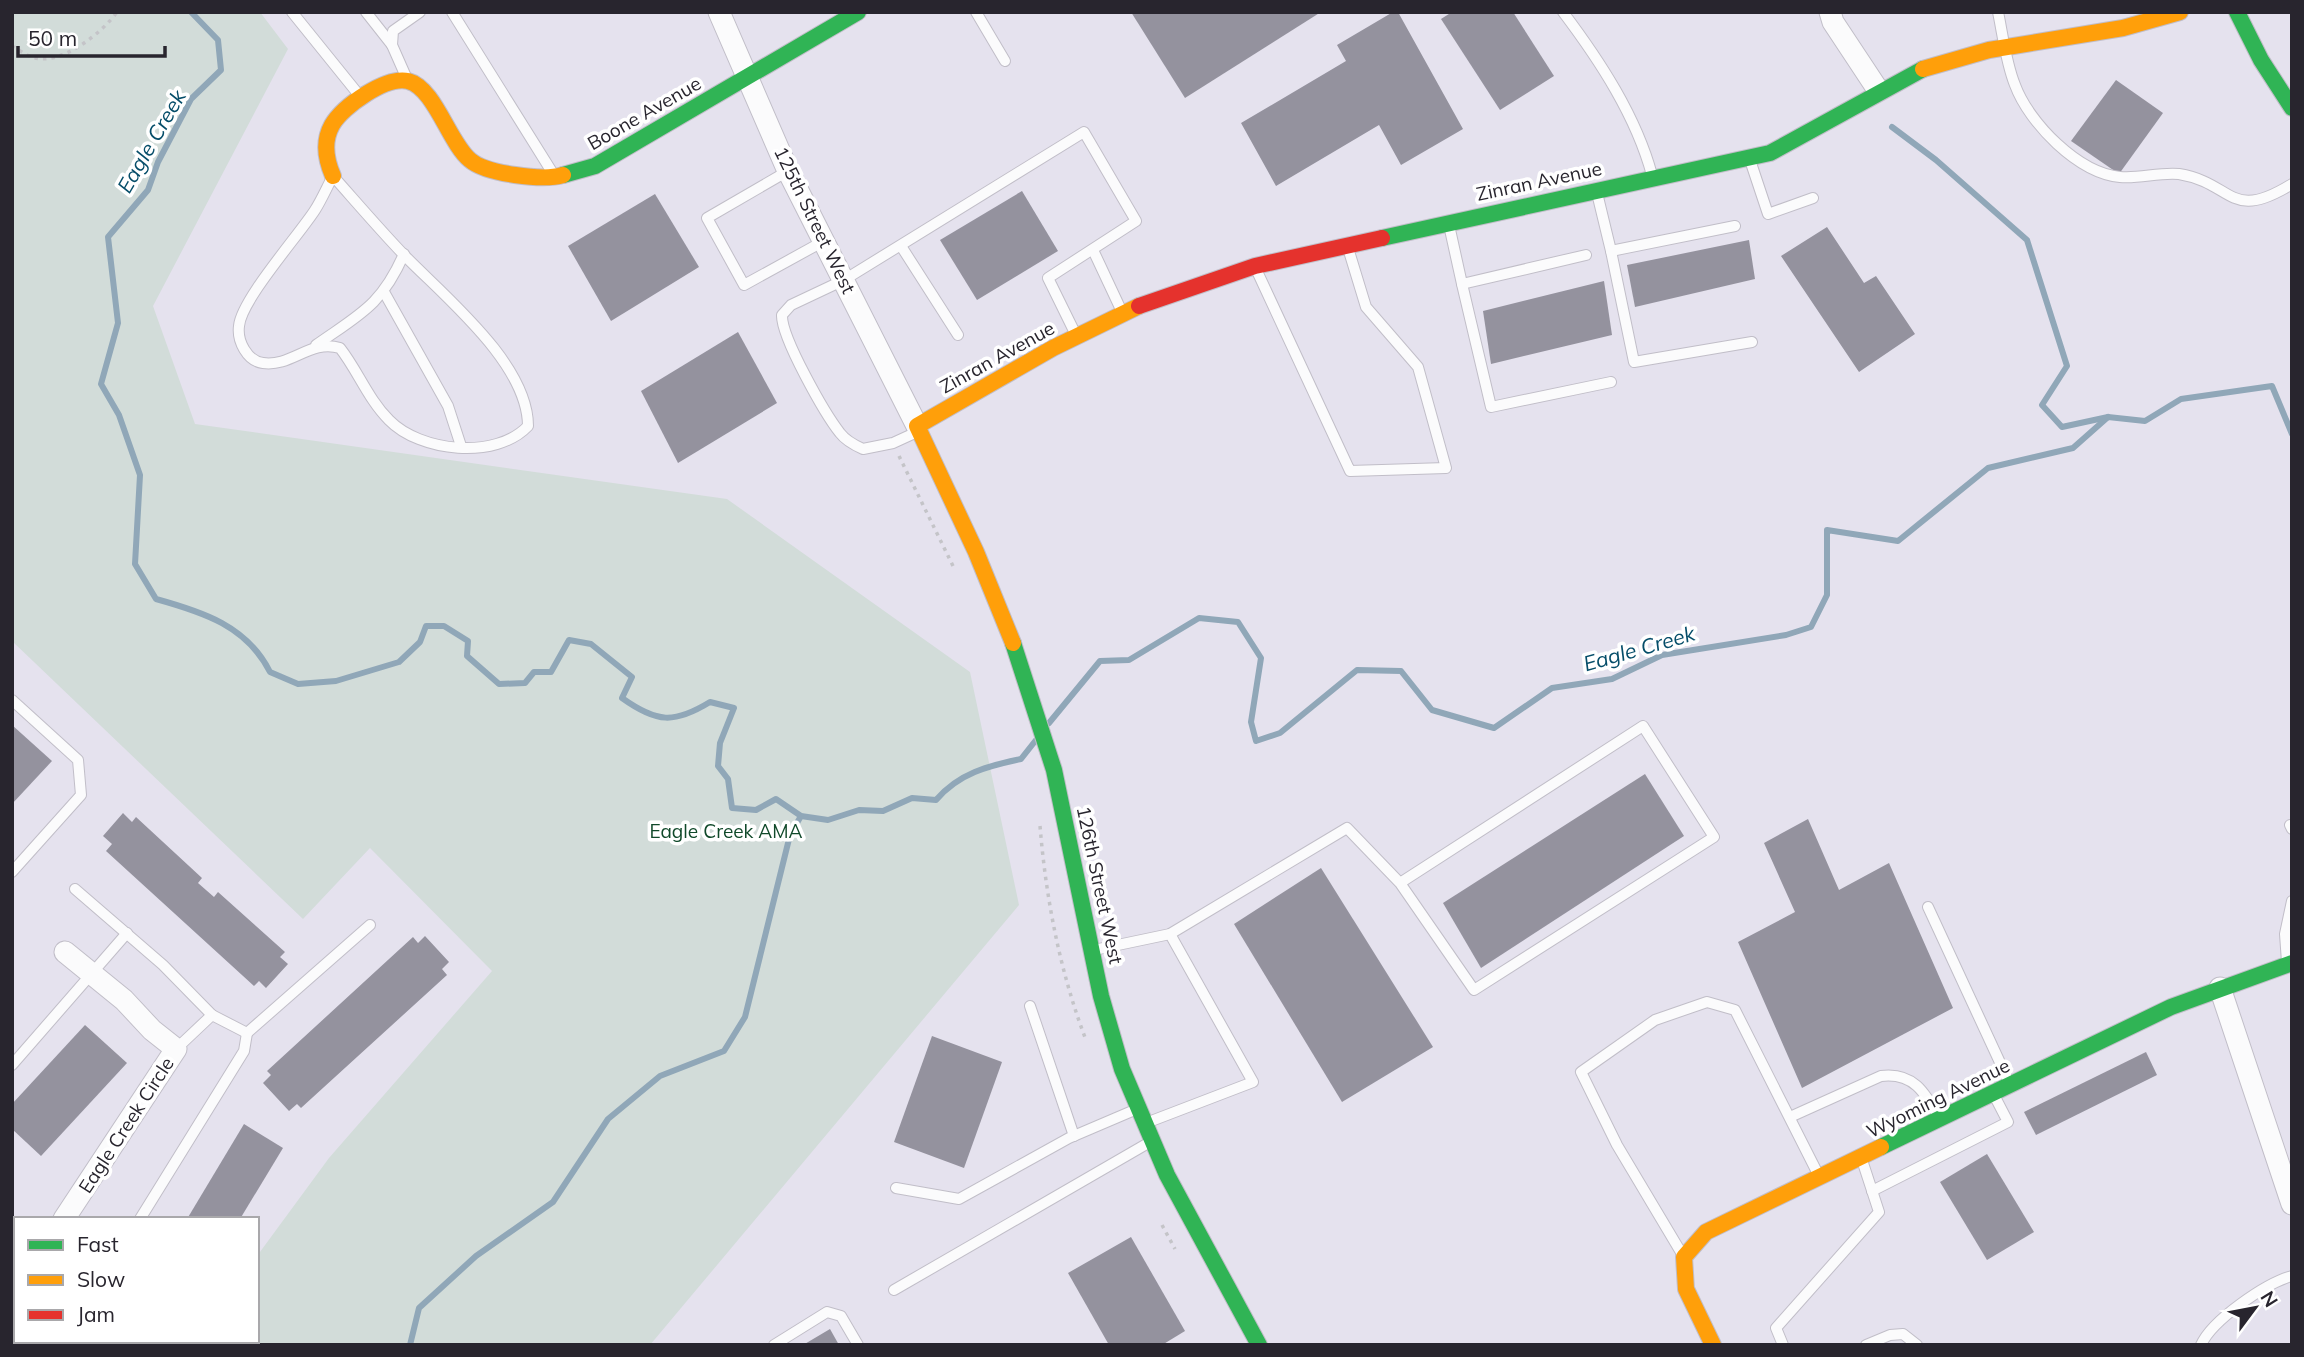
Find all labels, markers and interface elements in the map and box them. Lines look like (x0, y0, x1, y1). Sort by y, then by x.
scale bar (18, 14, 164, 58)
text: 50 m (28, 25, 77, 51)
street label: Boone Avenue (583, 71, 705, 155)
water label: Eagle Creek (111, 84, 192, 197)
street label: 125th Street West (769, 142, 861, 298)
street label: Zinran Avenue (1474, 156, 1604, 206)
street label: Zinran Avenue (935, 316, 1059, 398)
water label: Eagle Creek (1580, 619, 1699, 676)
street label: 126th Street West (1072, 804, 1129, 966)
park label: Eagle Creek AMA (649, 819, 803, 843)
street label: Eagle Creek Circle (73, 1052, 179, 1198)
street label: Wyoming Avenue (1862, 1053, 2014, 1143)
legend (14, 1217, 259, 1343)
text: Fast (77, 1231, 119, 1257)
text: Slow (77, 1266, 125, 1292)
north arrow (2220, 1273, 2290, 1343)
text: N (2255, 1287, 2283, 1311)
text: Jam (77, 1301, 115, 1327)

